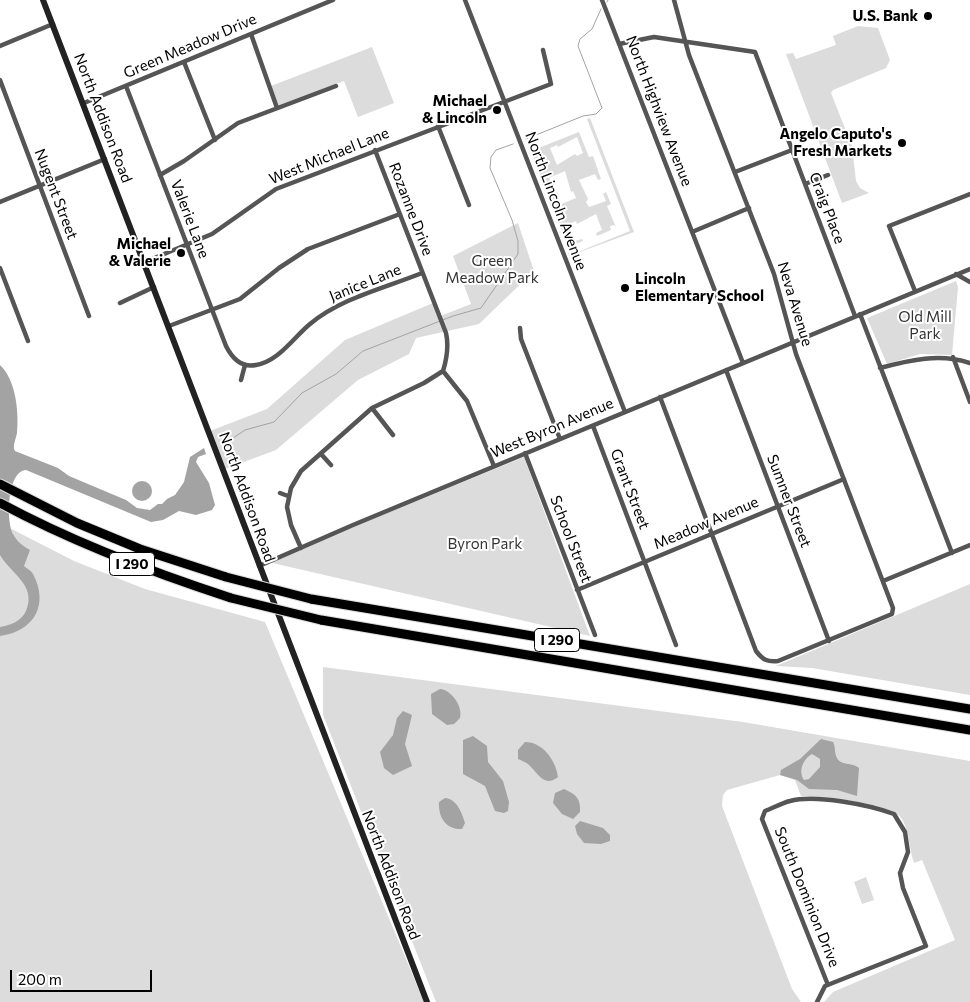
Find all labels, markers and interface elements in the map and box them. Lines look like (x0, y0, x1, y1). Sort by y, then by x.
place label: U.S. Bank (852, 7, 918, 25)
street label: Green Meadow Drive (121, 10, 259, 82)
marker: U.S. Bank (922, 10, 934, 22)
street label: North Highview Avenue (622, 33, 696, 189)
street label: North Addison Road (70, 51, 136, 185)
place label: Michael & Lincoln (422, 92, 487, 127)
marker: Michael & Lincoln (491, 104, 503, 116)
street label: West Michael Lane (266, 124, 392, 188)
place label: Angelo Caputo's Fresh Markets (779, 125, 892, 160)
street label: North Lincoln Avenue (521, 129, 591, 273)
marker: Angelo Caputo's Fresh Markets (896, 137, 908, 149)
street label: Nugent Street (30, 146, 82, 242)
street label: Rozanne Drive (385, 160, 437, 258)
street label: Craig Place (805, 170, 849, 246)
street label: Valerie Lane (167, 177, 213, 261)
place label: Michael & Valerie (109, 235, 171, 270)
marker: Michael & Valerie (175, 247, 187, 259)
park label: Green Meadow Park (445, 252, 539, 287)
street label: Janice Lane (326, 260, 404, 306)
street label: Neva Avenue (774, 260, 816, 348)
place label: Lincoln Elementary School (635, 270, 764, 305)
marker: Lincoln Elementary School (619, 282, 631, 294)
park label: Old Mill Park (898, 308, 952, 343)
street label: West Byron Avenue (488, 394, 616, 462)
street label: North Addison Road (215, 429, 279, 565)
street label: Grant Street (606, 446, 654, 532)
street label: Sumner Street (763, 452, 815, 550)
street label: School Street (546, 493, 596, 585)
street label: Meadow Avenue (651, 493, 761, 553)
park label: Byron Park (448, 535, 522, 553)
road number: I 290 (110, 552, 154, 576)
road number: I 290 (534, 628, 580, 652)
street label: North Addison Road (358, 808, 424, 942)
street label: South Dominion Drive (771, 824, 843, 970)
scale bar (12, 960, 155, 992)
text: 200 m (18, 970, 62, 988)

